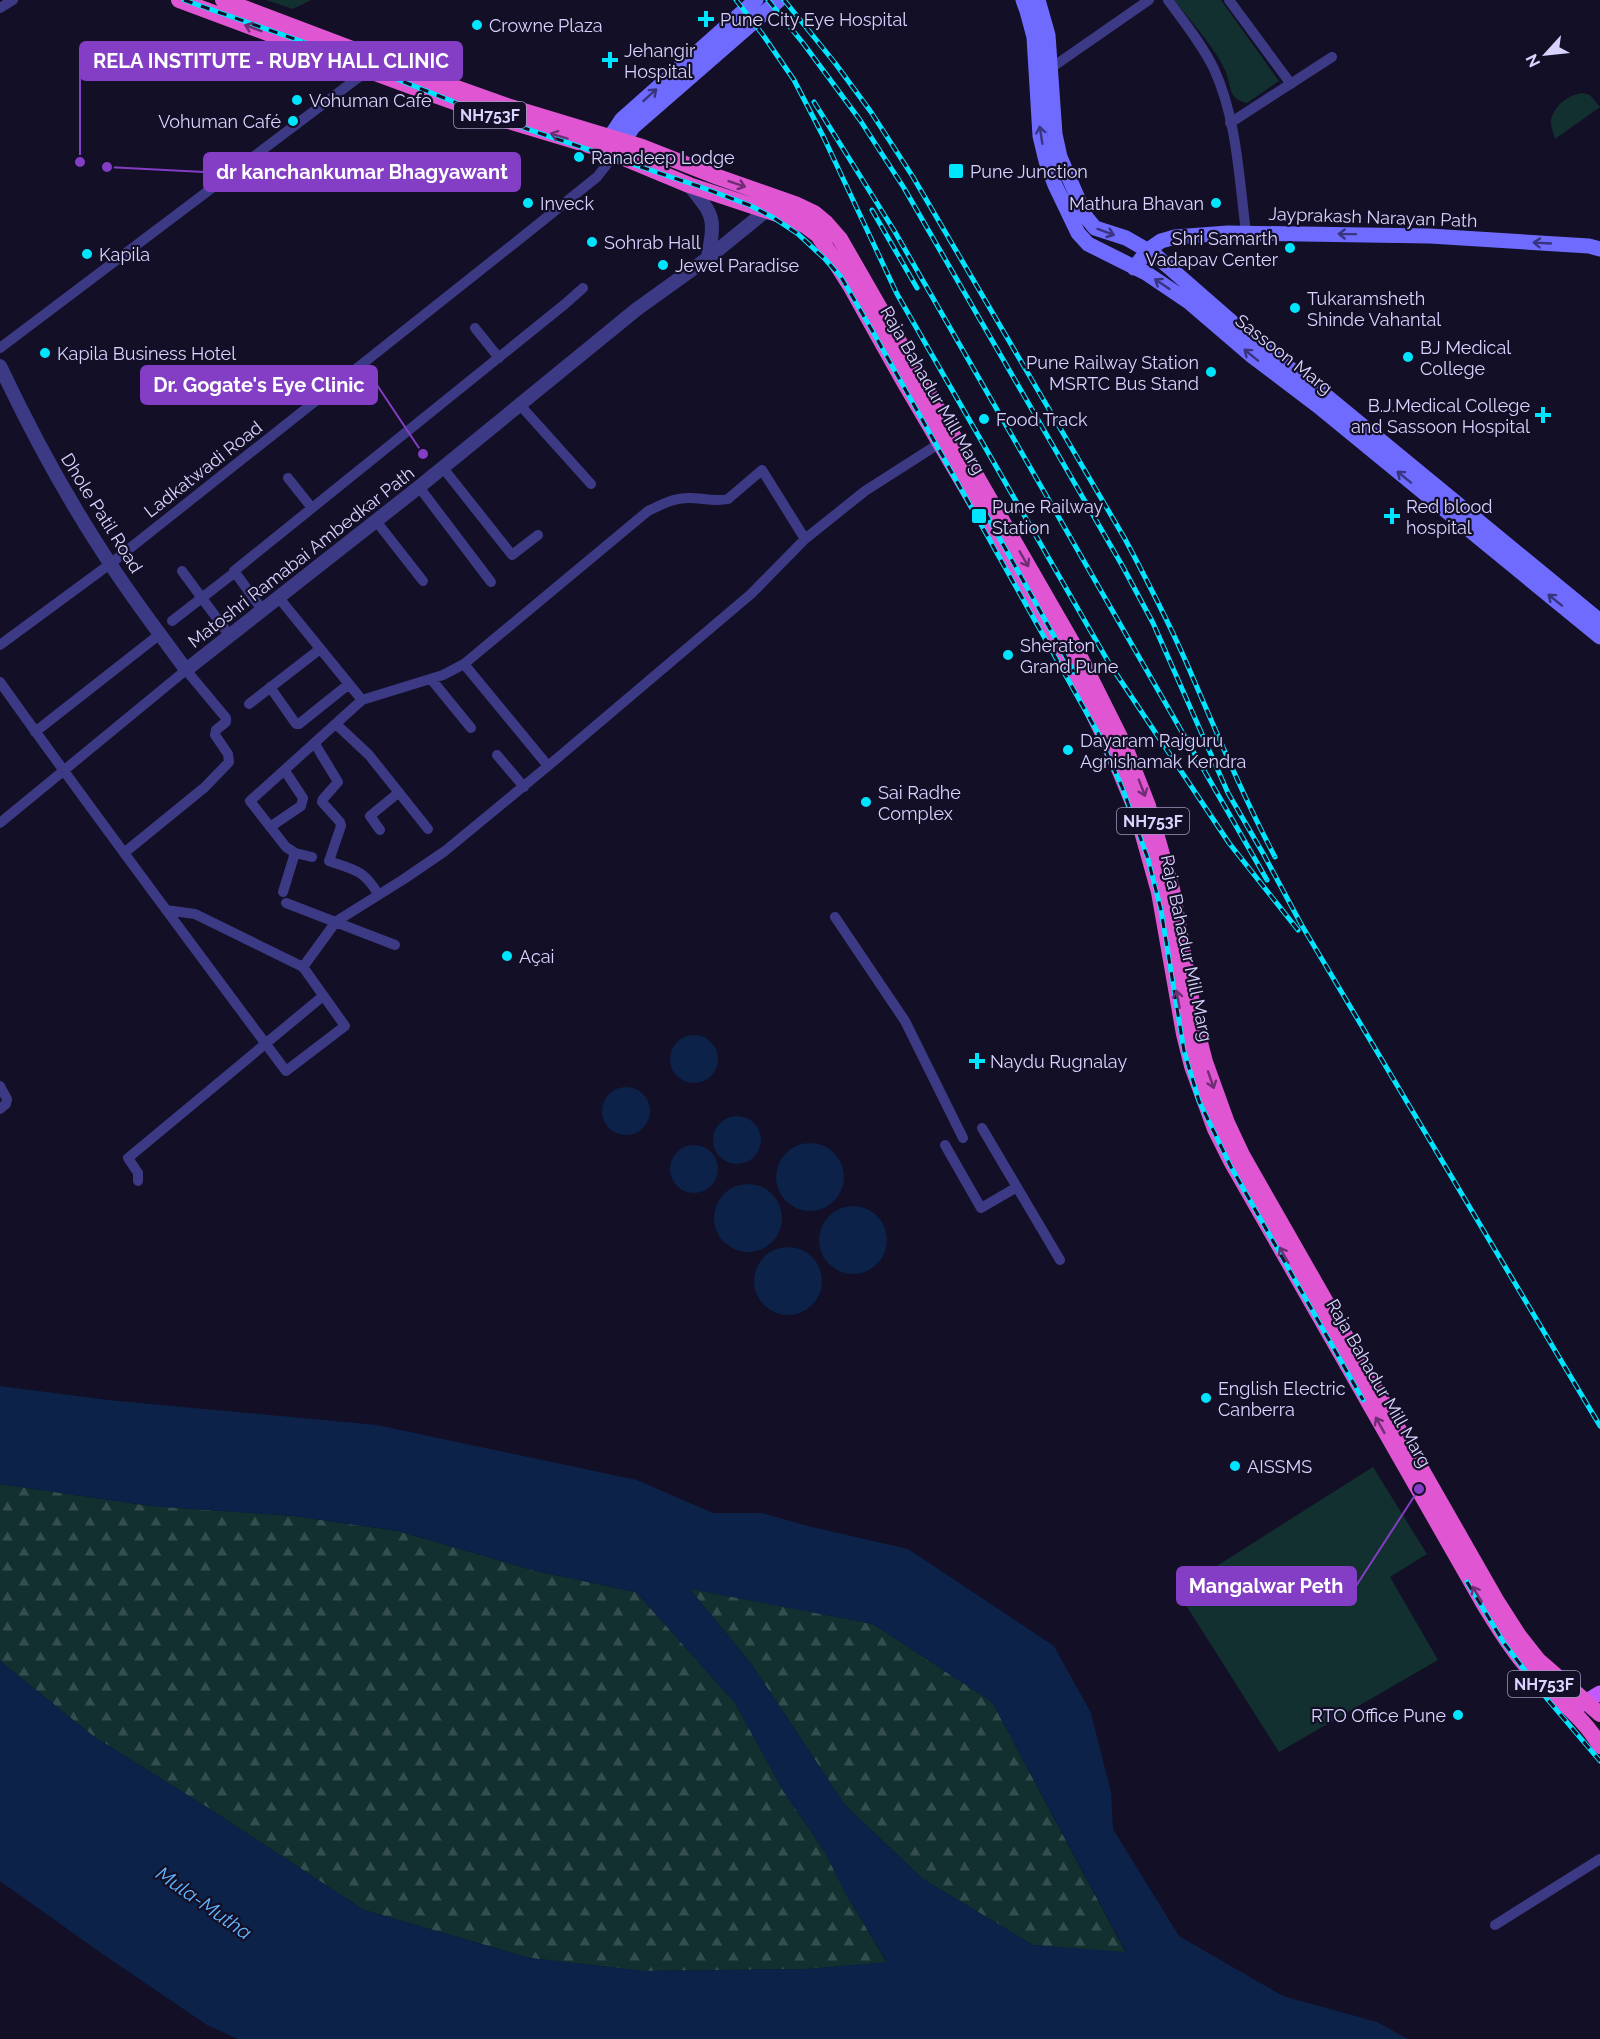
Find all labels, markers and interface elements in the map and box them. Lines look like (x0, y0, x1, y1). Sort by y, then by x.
place label: Pune City Eye Hospital (720, 9, 907, 30)
marker: Pune City Eye Hospital (697, 10, 715, 28)
place label: Crowne Plaza (489, 15, 603, 36)
marker: Crowne Plaza (470, 18, 484, 32)
one-way arrow (244, 22, 263, 33)
north arrow (1516, 24, 1576, 84)
place label: Jehangir Hospital (624, 40, 696, 82)
callout: RELA INSTITUTE - RUBY HALL CLINIC (80, 42, 462, 80)
text: RELA INSTITUTE - RUBY HALL CLINIC (93, 49, 449, 73)
marker: Jehangir Hospital (601, 51, 619, 69)
text: N (1522, 51, 1544, 70)
one-way arrow (642, 88, 657, 102)
place label: Vohuman Cafe (309, 90, 432, 111)
marker: Vohuman Cafe (290, 93, 304, 107)
road number: NH753F (454, 102, 526, 128)
place label: Vohuman Café (158, 111, 281, 132)
marker: Vohuman Café (286, 114, 300, 128)
one-way arrow (1035, 125, 1046, 145)
one-way arrow (550, 130, 569, 141)
place label: Ranadeep Lodge (591, 147, 735, 168)
marker: Ranadeep Lodge (572, 150, 586, 164)
callout: dr kanchankumar Bhagyawant (204, 153, 520, 191)
text: dr kanchankumar Bhagyawant (216, 160, 508, 184)
place label: Pune Junction (970, 161, 1088, 182)
marker: Pune Junction (947, 162, 965, 180)
one-way arrow (727, 179, 746, 190)
place label: Inveck (540, 193, 594, 214)
place label: Mathura Bhavan (1069, 193, 1204, 214)
marker: Inveck (521, 196, 535, 210)
marker: Mathura Bhavan (1209, 196, 1223, 210)
street label: Jayprakash Narayan Path (1268, 203, 1478, 231)
one-way arrow (1096, 227, 1115, 238)
place label: Shri Samarth Vadapav Center (1146, 228, 1279, 270)
one-way arrow (1338, 228, 1358, 240)
place label: Sohrab Hall (604, 232, 701, 253)
marker: Sohrab Hall (585, 235, 599, 249)
one-way arrow (1532, 237, 1552, 248)
marker: Shri Samarth Vadapav Center (1283, 241, 1297, 255)
place label: Kapila (99, 244, 150, 265)
marker: Kapila (80, 247, 94, 261)
place label: Jewel Paradise (675, 255, 799, 276)
marker: Jewel Paradise (656, 258, 670, 272)
one-way arrow (1154, 278, 1171, 290)
place label: Tukaramsheth Shinde Vahantal (1307, 288, 1441, 330)
marker: Tukaramsheth Shinde Vahantal (1288, 301, 1302, 315)
street label: Raja Bahadur Mill Marg (876, 302, 990, 478)
street label: Sassoon Marg (1231, 310, 1337, 398)
place label: BJ Medical College (1420, 337, 1511, 379)
place label: Kapila Business Hotel (57, 343, 236, 364)
marker: Kapila Business Hotel (38, 346, 52, 360)
one-way arrow (1243, 349, 1259, 362)
marker: BJ Medical College (1401, 350, 1415, 364)
place label: Pune Railway Station MSRTC Bus Stand (1026, 352, 1199, 394)
marker: Pune Railway Station MSRTC Bus Stand (1204, 365, 1218, 379)
callout: Dr. Gogate's Eye Clinic (141, 366, 377, 404)
text: Dr. Gogate's Eye Clinic (153, 373, 365, 397)
place label: B.J.Medical College and Sassoon Hospital (1351, 395, 1530, 437)
marker: B.J.Medical College and Sassoon Hospital (1534, 406, 1552, 424)
place label: Food Track (996, 409, 1088, 430)
marker: Food Track (977, 412, 991, 426)
street label: Ladkatwadi Road (140, 416, 266, 522)
street label: Dhole Patil Road (57, 449, 147, 577)
street label: Matoshri Ramabai Ambedkar Path (184, 462, 418, 652)
one-way arrow (1396, 470, 1412, 483)
place label: Pune Railway Station (992, 496, 1103, 538)
place label: Red blood hospital (1406, 496, 1492, 538)
marker: Pune Railway Station (970, 507, 988, 525)
marker: Red blood hospital (1383, 507, 1401, 525)
one-way arrow (1019, 550, 1031, 567)
one-way arrow (1548, 593, 1563, 607)
place label: Sheraton Grand Pune (1020, 635, 1119, 677)
marker: Sheraton Grand Pune (1001, 648, 1015, 662)
place label: Dayaram Rajguru Agnishamak Kendra (1080, 730, 1246, 772)
marker: Dayaram Rajguru Agnishamak Kendra (1061, 743, 1075, 757)
one-way arrow (1137, 779, 1148, 797)
place label: Sai Radhe Complex (878, 782, 961, 824)
marker: Sai Radhe Complex (859, 795, 873, 809)
road number: NH753F (1117, 808, 1189, 834)
street label: Raja Bahadur Mill Marg (1157, 853, 1217, 1043)
place label: Açai (519, 946, 555, 967)
marker: Açai (500, 949, 514, 963)
one-way arrow (1173, 990, 1184, 1010)
place label: Naydu Rugnalay (990, 1051, 1127, 1072)
marker: Naydu Rugnalay (968, 1052, 986, 1070)
one-way arrow (1206, 1070, 1217, 1089)
one-way arrow (1278, 1247, 1290, 1264)
street label: Raja Bahadur Mill Marg (1322, 1295, 1436, 1471)
place label: English Electric Canberra (1218, 1378, 1346, 1420)
marker: English Electric Canberra (1199, 1391, 1213, 1405)
one-way arrow (1374, 1417, 1386, 1434)
place label: AISSMS (1247, 1456, 1312, 1477)
marker: AISSMS (1228, 1459, 1242, 1473)
callout: Mangalwar Peth (1177, 1567, 1356, 1605)
text: Mangalwar Peth (1189, 1574, 1343, 1598)
one-way arrow (1471, 1586, 1483, 1603)
road number: NH753F (1508, 1671, 1580, 1697)
place label: RTO Office Pune (1311, 1705, 1446, 1726)
marker: RTO Office Pune (1451, 1708, 1465, 1722)
water label: Mula-Mutha (152, 1861, 256, 1945)

